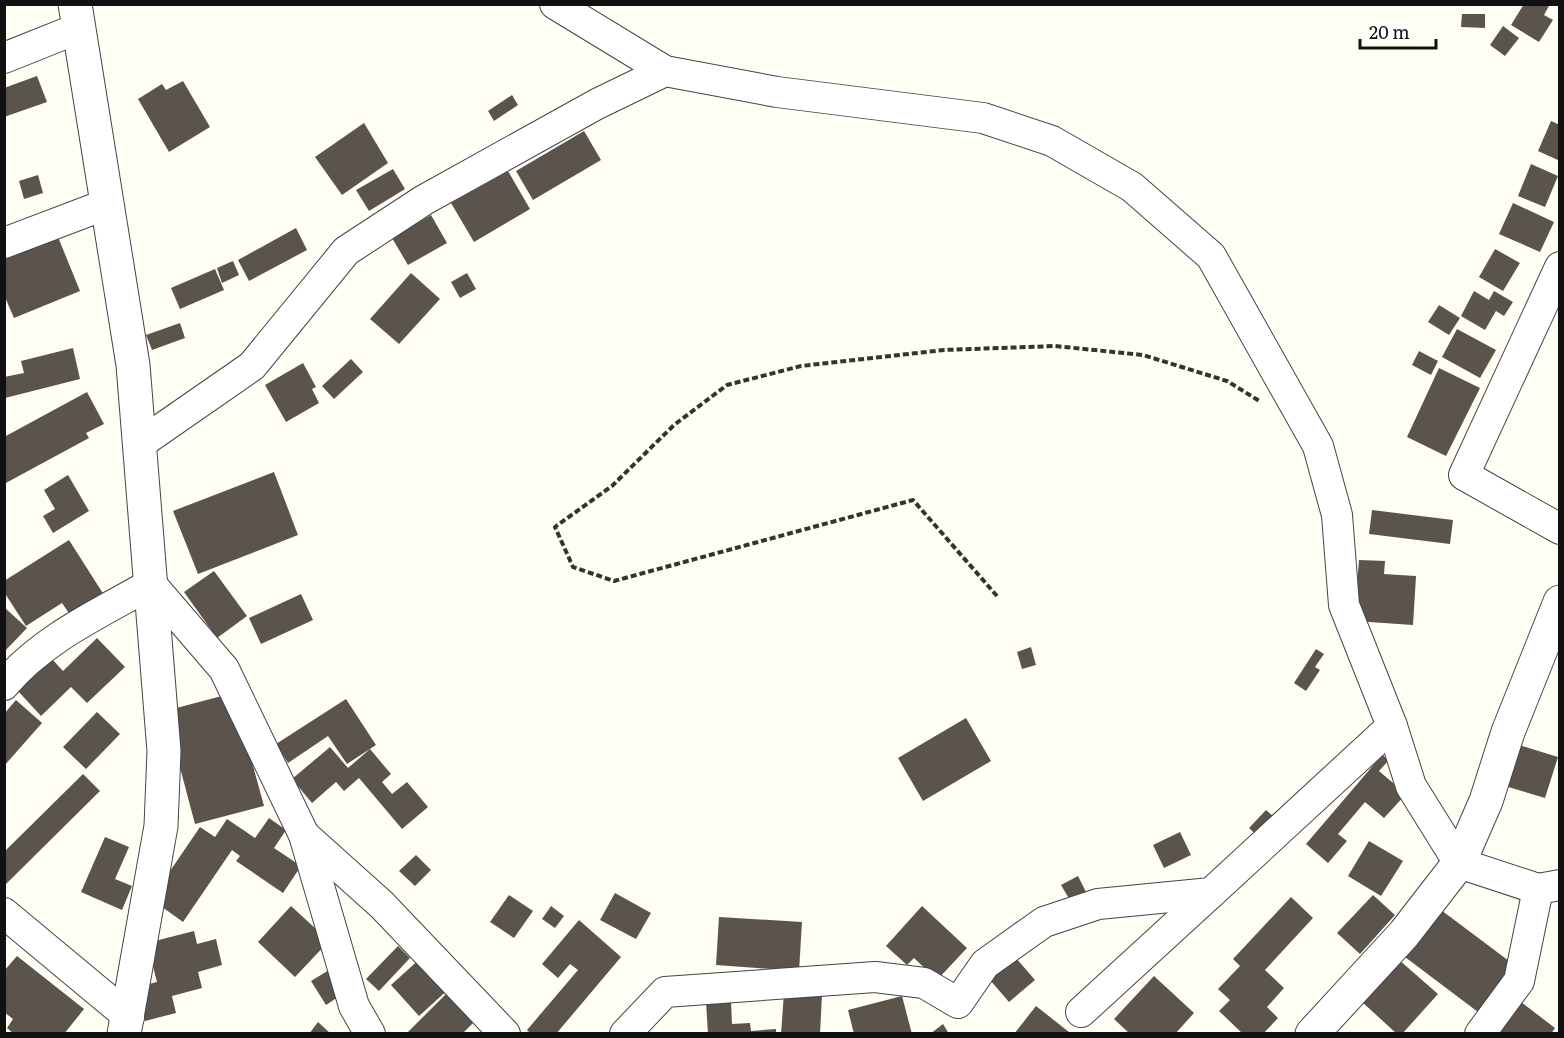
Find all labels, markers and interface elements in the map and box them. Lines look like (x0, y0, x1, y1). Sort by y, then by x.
scale bar (1360, 12, 1436, 50)
text: 20 m (1369, 18, 1410, 45)

